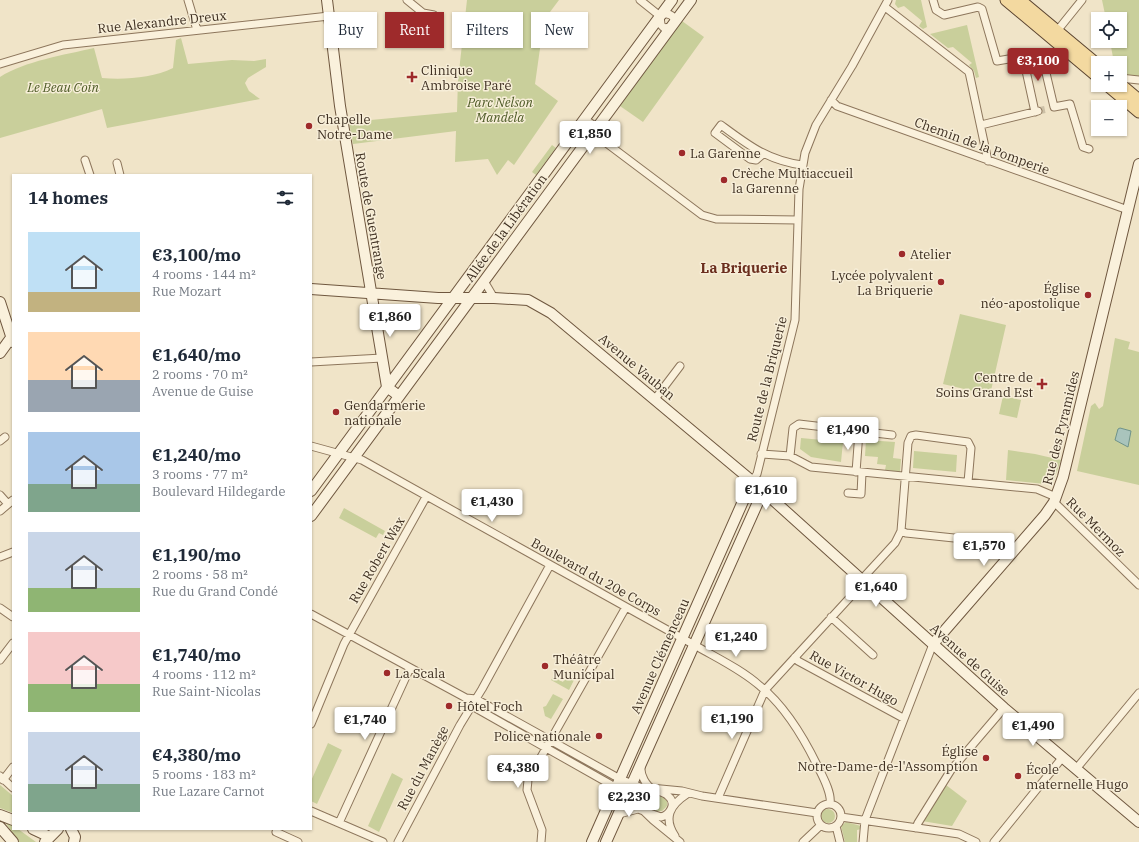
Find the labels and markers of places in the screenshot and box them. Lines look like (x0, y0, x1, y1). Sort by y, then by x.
pin: €3,100 (1005, 48, 1071, 82)
place label: Clinique Ambroise Paré (421, 62, 511, 94)
marker: Clinique Ambroise Paré (406, 71, 418, 83)
place label: Chapelle Notre-Dame (317, 111, 393, 143)
marker: Chapelle Notre-Dame (304, 121, 314, 131)
pin: €1,850 (557, 121, 623, 155)
place label: La Garenne (690, 145, 761, 162)
marker: La Garenne (677, 148, 687, 158)
place label: Crèche Multiaccueil la Garenne (732, 165, 853, 197)
marker: Crèche Multiaccueil la Garenne (719, 175, 729, 185)
place label: Atelier (910, 246, 951, 263)
marker: Atelier (897, 249, 907, 259)
place label: Lycée polyvalent La Briquerie (831, 267, 933, 299)
marker: Lycée polyvalent La Briquerie (936, 277, 946, 287)
place label: Église néo-apostolique (981, 280, 1080, 312)
marker: Église néo-apostolique (1083, 290, 1093, 300)
pin: €1,860 (357, 304, 423, 338)
place label: Centre de Soins Grand Est (936, 369, 1033, 401)
marker: Centre de Soins Grand Est (1036, 378, 1048, 390)
place label: Gendarmerie nationale (344, 397, 426, 429)
marker: Gendarmerie nationale (331, 407, 341, 417)
pin: €1,490 (815, 417, 881, 451)
pin: €1,610 (733, 477, 799, 511)
pin: €1,430 (459, 489, 525, 523)
pin: €1,570 (951, 533, 1017, 567)
pin: €1,640 (843, 574, 909, 608)
pin: €1,240 (703, 624, 769, 658)
place label: Théâtre Municipal (553, 651, 615, 683)
marker: Théâtre Municipal (540, 661, 550, 671)
place label: La Scala (395, 665, 445, 682)
marker: La Scala (382, 668, 392, 678)
place label: Hôtel Foch (457, 698, 523, 715)
marker: Hôtel Foch (444, 701, 454, 711)
pin: €1,190 (699, 706, 765, 740)
pin: €1,740 (332, 707, 398, 741)
pin: €1,490 (1000, 713, 1066, 747)
place label: Police nationale (494, 728, 591, 745)
marker: Police nationale (594, 731, 604, 741)
place label: Église Notre-Dame-de-l'Assomption (797, 743, 978, 775)
marker: Église Notre-Dame-de-l'Assomption (981, 753, 991, 763)
pin: €4,380 (485, 755, 551, 789)
place label: École maternelle Hugo (1026, 761, 1128, 793)
marker: École maternelle Hugo (1013, 771, 1023, 781)
pin: €2,230 (596, 784, 662, 818)

